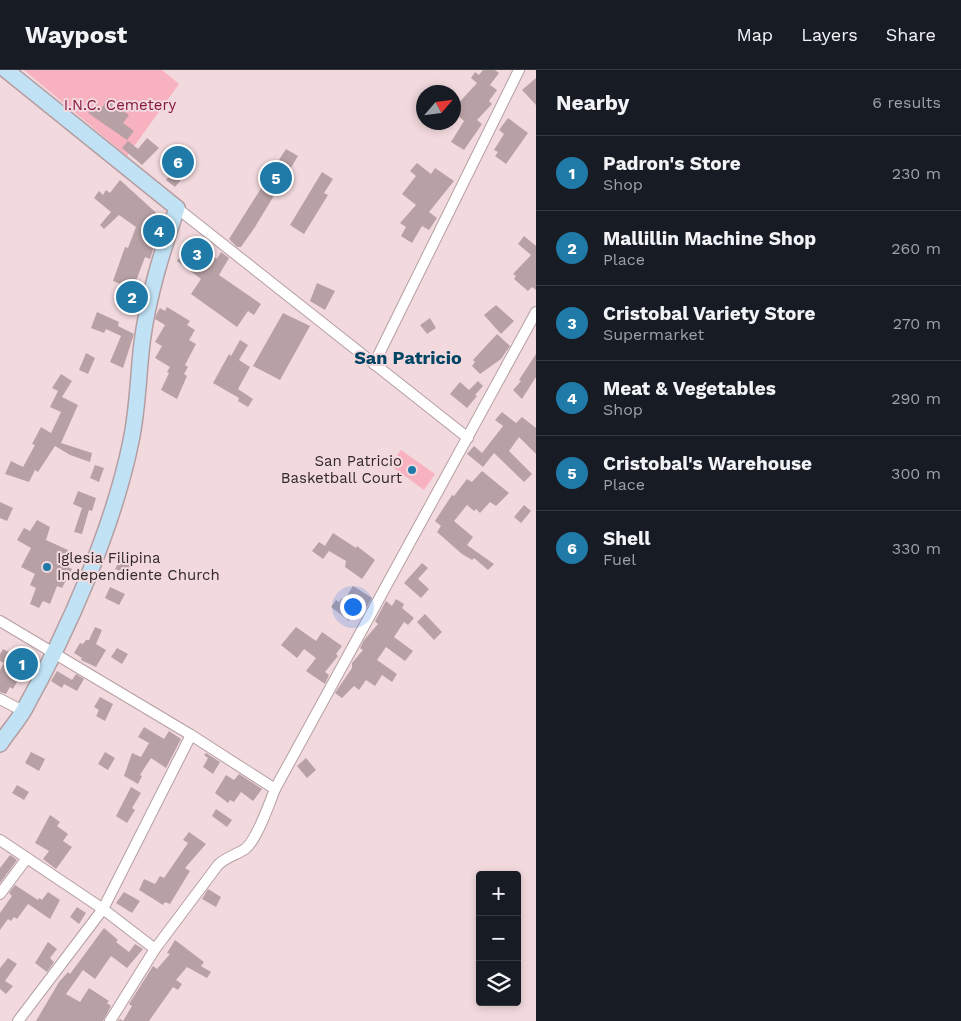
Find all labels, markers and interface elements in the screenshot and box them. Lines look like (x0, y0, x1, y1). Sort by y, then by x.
text: Waypost (25, 21, 127, 49)
text: Map (736, 24, 773, 45)
text: Layers (801, 24, 858, 45)
text: Share (886, 24, 936, 45)
north arrow (416, 85, 461, 130)
text: Nearby (556, 90, 629, 115)
text: 6 results (872, 93, 941, 112)
park label: I.N.C. Cemetery (64, 96, 177, 114)
pin: 6 (162, 143, 194, 181)
text: Padron's Store (603, 152, 741, 175)
pin: 5 (260, 159, 292, 197)
text: 1 (569, 164, 575, 183)
text: 230 m (892, 164, 941, 183)
text: Shop (603, 175, 643, 194)
pin: 4 (143, 212, 175, 250)
text: Mallillin Machine Shop (603, 227, 816, 250)
pin: 3 (181, 235, 213, 273)
text: 2 (567, 239, 577, 258)
text: 260 m (891, 239, 941, 258)
text: Place (603, 250, 645, 269)
pin: 2 (116, 278, 148, 316)
text: Cristobal Variety Store (603, 302, 816, 325)
text: 3 (567, 314, 577, 333)
text: 270 m (893, 314, 941, 333)
text: Supermarket (603, 325, 704, 344)
district label: San Patricio (354, 347, 462, 368)
text: Meat & Vegetables (603, 377, 776, 400)
text: 4 (567, 389, 577, 408)
text: 290 m (891, 389, 941, 408)
text: Shop (603, 400, 643, 419)
place label: San Patricio Basketball Court (281, 452, 403, 487)
text: Cristobal's Warehouse (603, 452, 812, 475)
marker: San Patricio Basketball Court (406, 464, 418, 476)
text: 5 (567, 464, 577, 483)
text: 300 m (891, 464, 941, 483)
text: Place (603, 475, 645, 494)
text: Shell (603, 527, 650, 550)
text: 6 (567, 539, 577, 558)
text: 330 m (892, 539, 941, 558)
place label: Iglesia Filipina Independiente Church (57, 549, 220, 584)
text: Fuel (603, 550, 636, 569)
marker: Iglesia Filipina Independiente Church (41, 561, 53, 573)
your location (340, 594, 366, 620)
pin: 1 (6, 645, 38, 683)
map controls (476, 871, 521, 1006)
button: + (476, 871, 521, 916)
button: − (476, 916, 521, 961)
button: layers (476, 961, 521, 1006)

